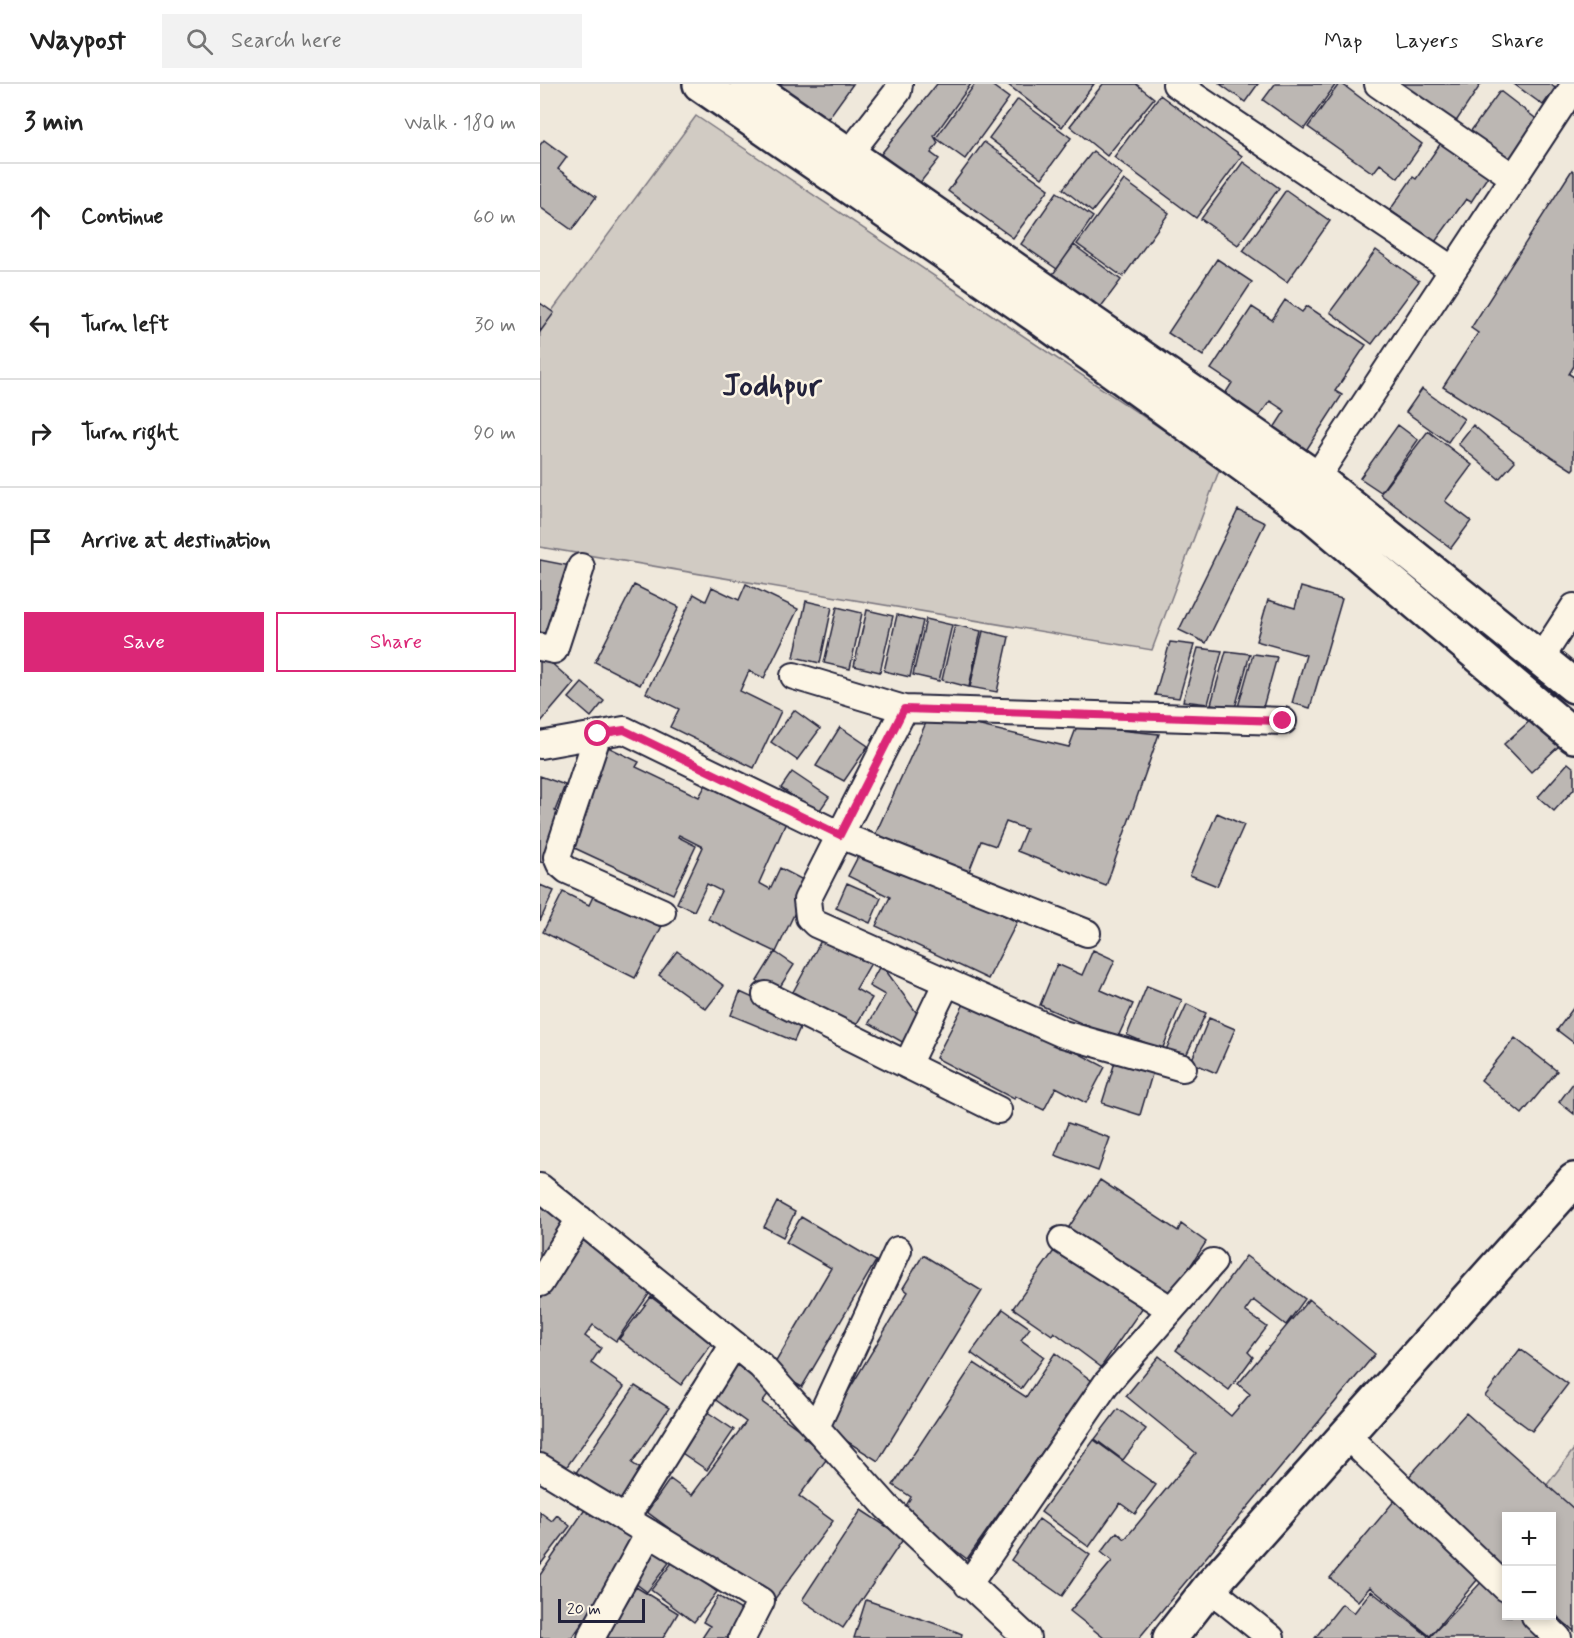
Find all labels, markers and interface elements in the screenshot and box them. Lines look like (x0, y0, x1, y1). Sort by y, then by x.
search box (162, 14, 582, 68)
text: Waypost (30, 23, 126, 60)
icon: search (183, 25, 216, 58)
text: Search here (231, 27, 342, 55)
text: Map (1324, 27, 1362, 55)
text: Layers (1395, 27, 1458, 55)
text: Share (1491, 27, 1544, 55)
text: 3 min (24, 106, 84, 140)
text: Walk · 180 m (404, 110, 516, 137)
icon: ahead (24, 201, 57, 234)
text: Continue (81, 203, 163, 231)
text: 60 m (473, 204, 516, 231)
icon: left (24, 309, 57, 342)
text: Turn left (81, 311, 169, 339)
text: 30 m (474, 312, 516, 339)
district label: Jodhpur (722, 365, 822, 407)
icon: right (24, 417, 57, 450)
text: Turn right (81, 419, 179, 447)
text: 90 m (473, 420, 516, 447)
icon: arrive (24, 525, 57, 558)
text: Arrive at destination (81, 527, 271, 555)
button: Save (24, 612, 264, 672)
button: Share (276, 612, 516, 672)
route end (1269, 707, 1295, 733)
route start (584, 720, 610, 746)
map controls (1502, 1512, 1556, 1620)
button: + (1502, 1512, 1556, 1566)
button: − (1502, 1566, 1556, 1620)
scale bar (558, 1596, 645, 1624)
text: 20 m (567, 1599, 601, 1620)

